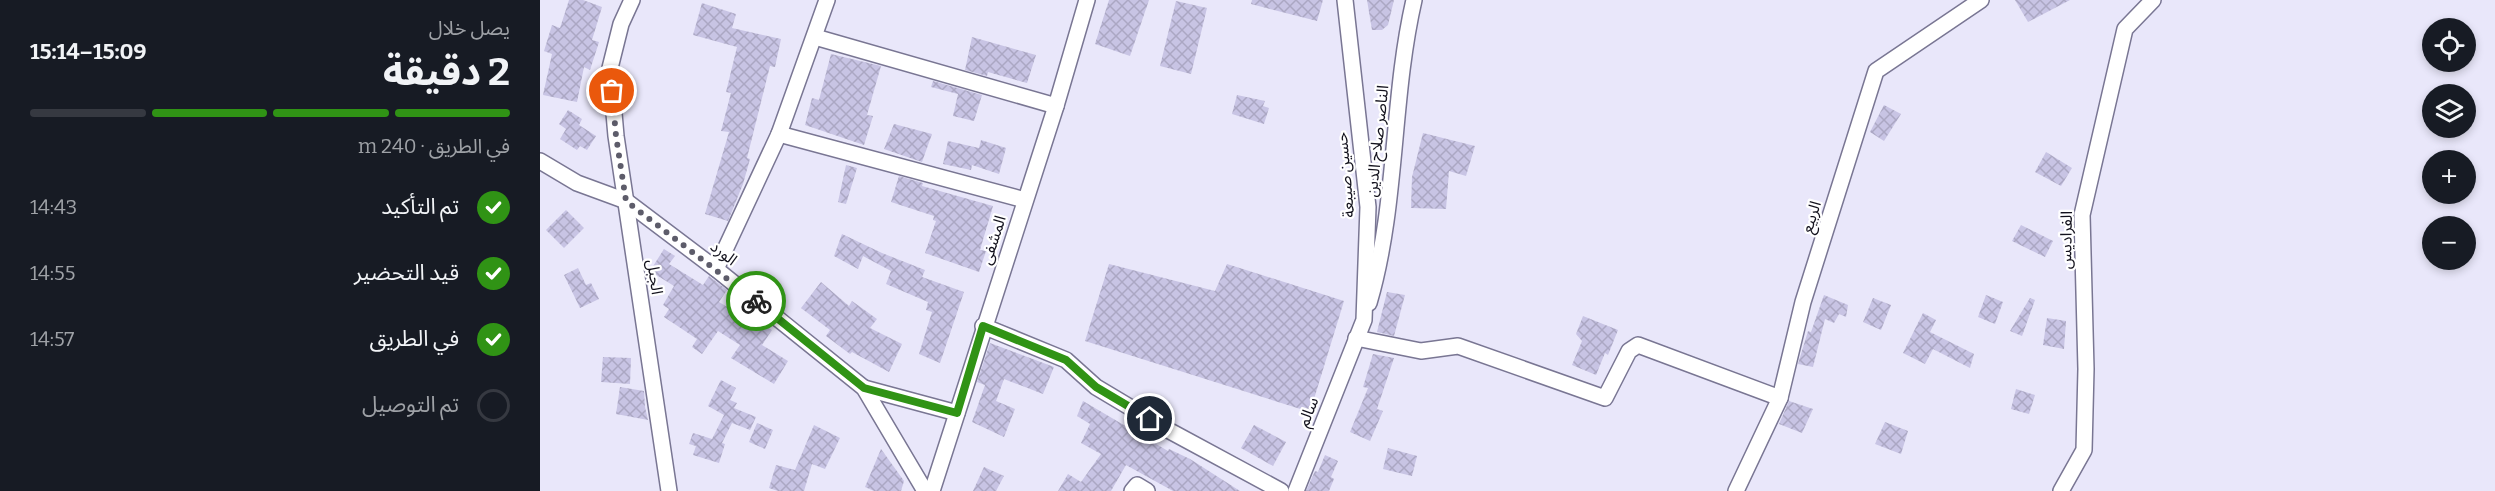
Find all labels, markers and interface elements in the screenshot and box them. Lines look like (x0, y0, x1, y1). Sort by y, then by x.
text: يصل خلال (429, 16, 510, 40)
map controls (2422, 18, 2476, 270)
button: locate (2422, 18, 2476, 72)
text: 15:09–15:14 (30, 38, 147, 65)
text: 2 دقيقة (383, 49, 510, 95)
pin (586, 65, 637, 116)
icon: bag (595, 74, 628, 107)
street label: الناصر صلاح الدين (1362, 84, 1395, 198)
button: layers (2422, 84, 2476, 138)
street label: حسين صيبعة (1332, 131, 1358, 219)
text: في الطريق · 240 m (358, 134, 510, 158)
button: + (2422, 150, 2476, 204)
icon: check (477, 191, 510, 224)
text: تم التأكيد (381, 193, 459, 220)
text: 14:43 (30, 195, 77, 219)
street label: الربيع (1797, 199, 1828, 236)
street label: الفراديس (2056, 211, 2076, 269)
street label: المشفى (976, 213, 1010, 267)
button: − (2422, 216, 2476, 270)
street label: الورد (707, 237, 741, 269)
icon: check (477, 257, 510, 290)
street label: الجبل (643, 258, 667, 296)
text: قيد التحضير (354, 259, 459, 286)
text: 14:55 (30, 261, 75, 285)
courier (726, 271, 786, 331)
icon: bike (740, 285, 773, 318)
icon: check (477, 323, 510, 356)
text: في الطريق (370, 325, 459, 352)
text: 14:57 (30, 327, 74, 351)
text: تم التوصيل (362, 391, 459, 418)
pin (1124, 393, 1175, 444)
street label: سالم (1294, 394, 1325, 431)
icon: home (1133, 402, 1166, 435)

